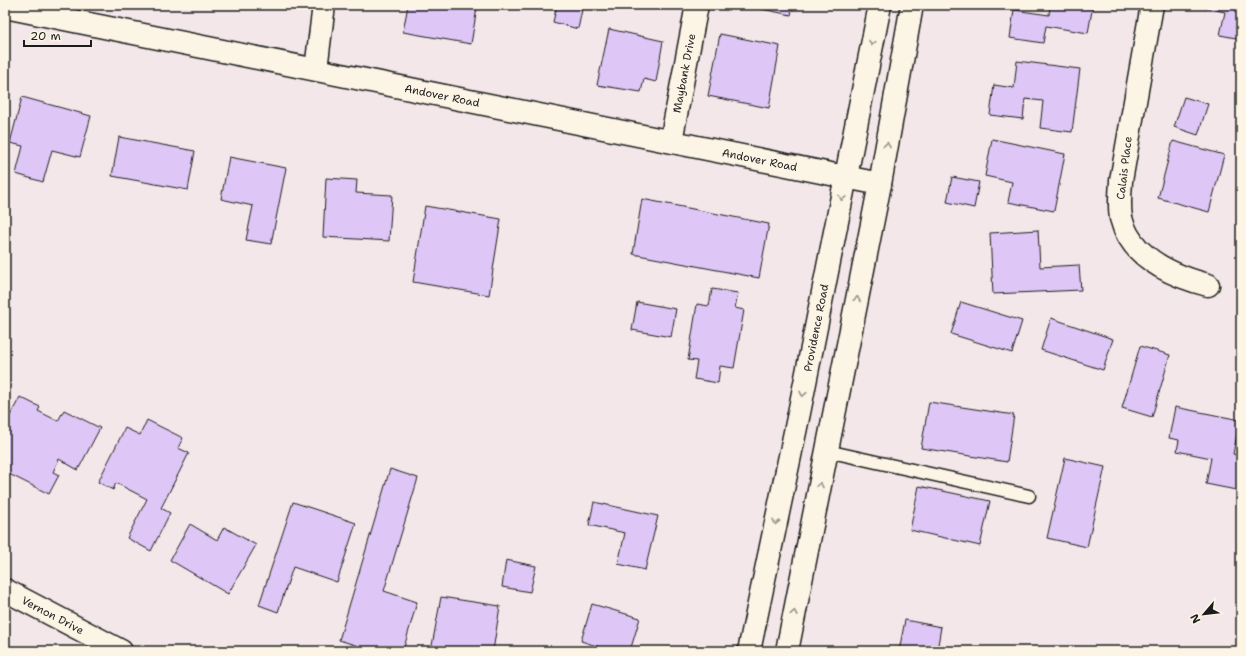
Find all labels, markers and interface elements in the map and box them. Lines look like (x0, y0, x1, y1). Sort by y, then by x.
scale bar (24, 22, 91, 48)
text: 20 m (30, 28, 61, 44)
street label: Maybank Drive (670, 32, 699, 114)
one-way arrow (869, 40, 877, 46)
street label: Andover Road (403, 81, 481, 111)
street label: Calais Place (1113, 136, 1136, 201)
one-way arrow (882, 142, 891, 148)
street label: Andover Road (721, 145, 799, 175)
one-way arrow (839, 195, 847, 202)
street label: Providence Road (800, 283, 832, 373)
one-way arrow (852, 296, 861, 302)
one-way arrow (799, 391, 807, 398)
one-way arrow (815, 482, 824, 488)
one-way arrow (773, 519, 781, 525)
street label: Vernon Drive (19, 593, 86, 638)
north arrow (1184, 594, 1224, 634)
one-way arrow (790, 610, 798, 616)
text: N (1187, 611, 1204, 626)

